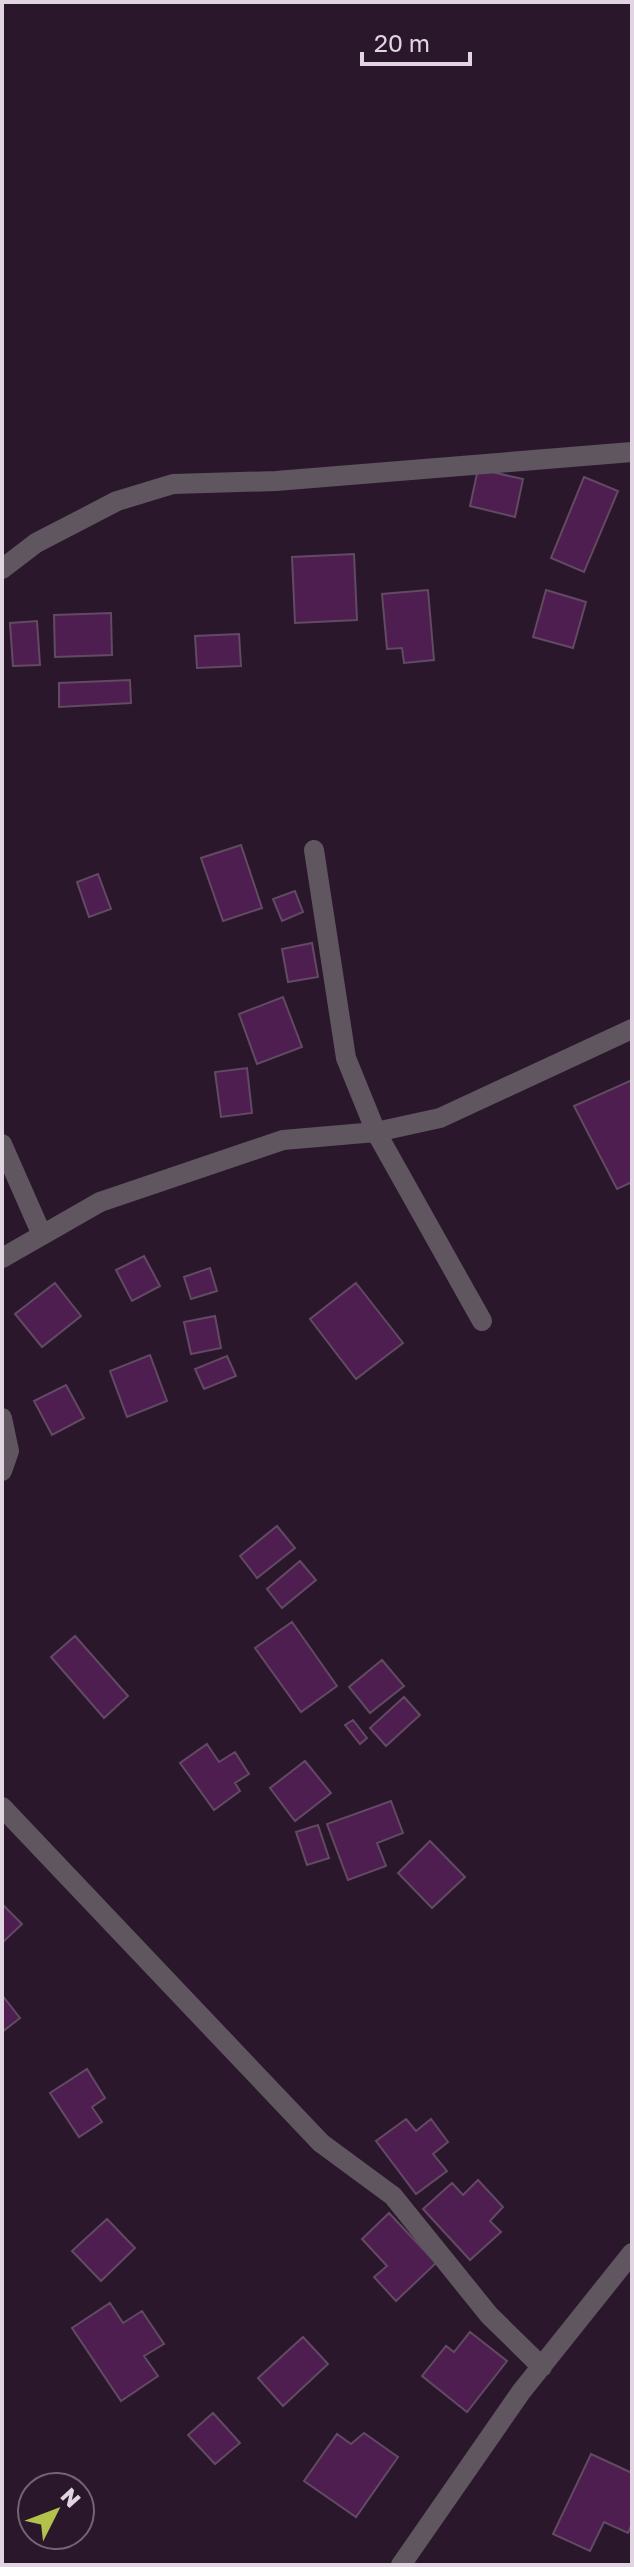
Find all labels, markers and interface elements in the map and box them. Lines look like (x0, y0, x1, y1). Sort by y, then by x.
scale bar (362, 16, 470, 66)
text: 20 m (374, 28, 430, 57)
north arrow (16, 2471, 96, 2551)
text: N (56, 2482, 87, 2513)

